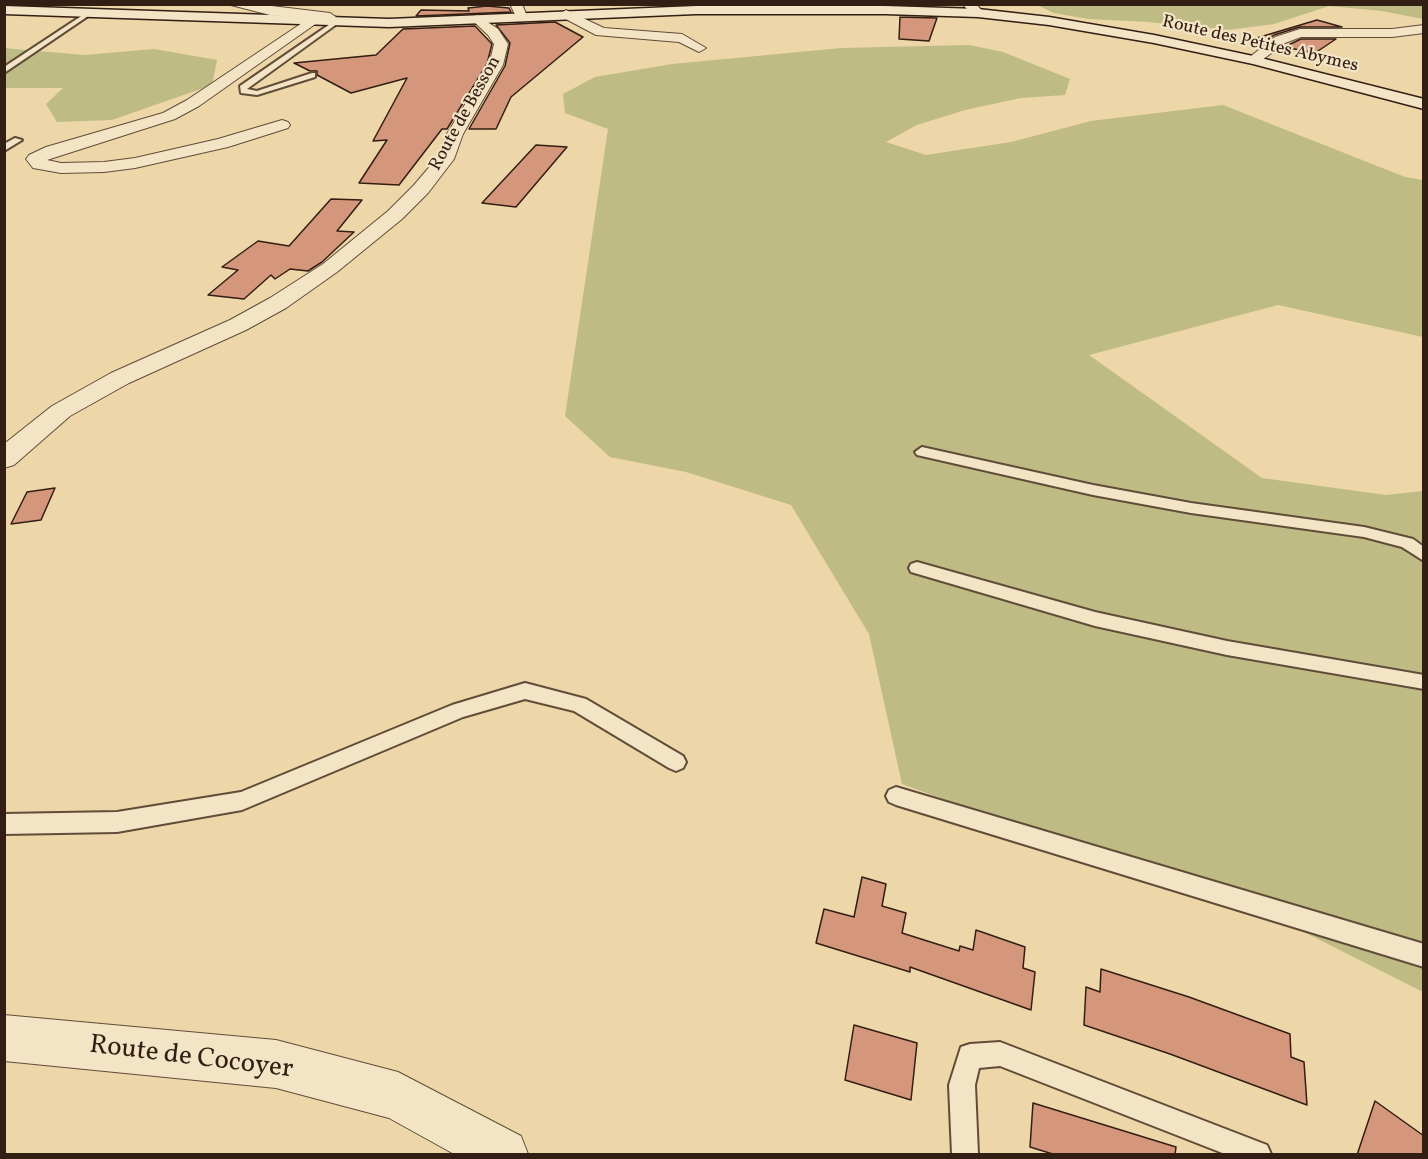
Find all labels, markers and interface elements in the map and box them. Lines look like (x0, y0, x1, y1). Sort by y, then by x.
street label: Route des Petites Abymes (1160, 12, 1360, 78)
street label: Route de Besson (426, 53, 506, 175)
street label: Route de Cocoyer (87, 1030, 295, 1088)

